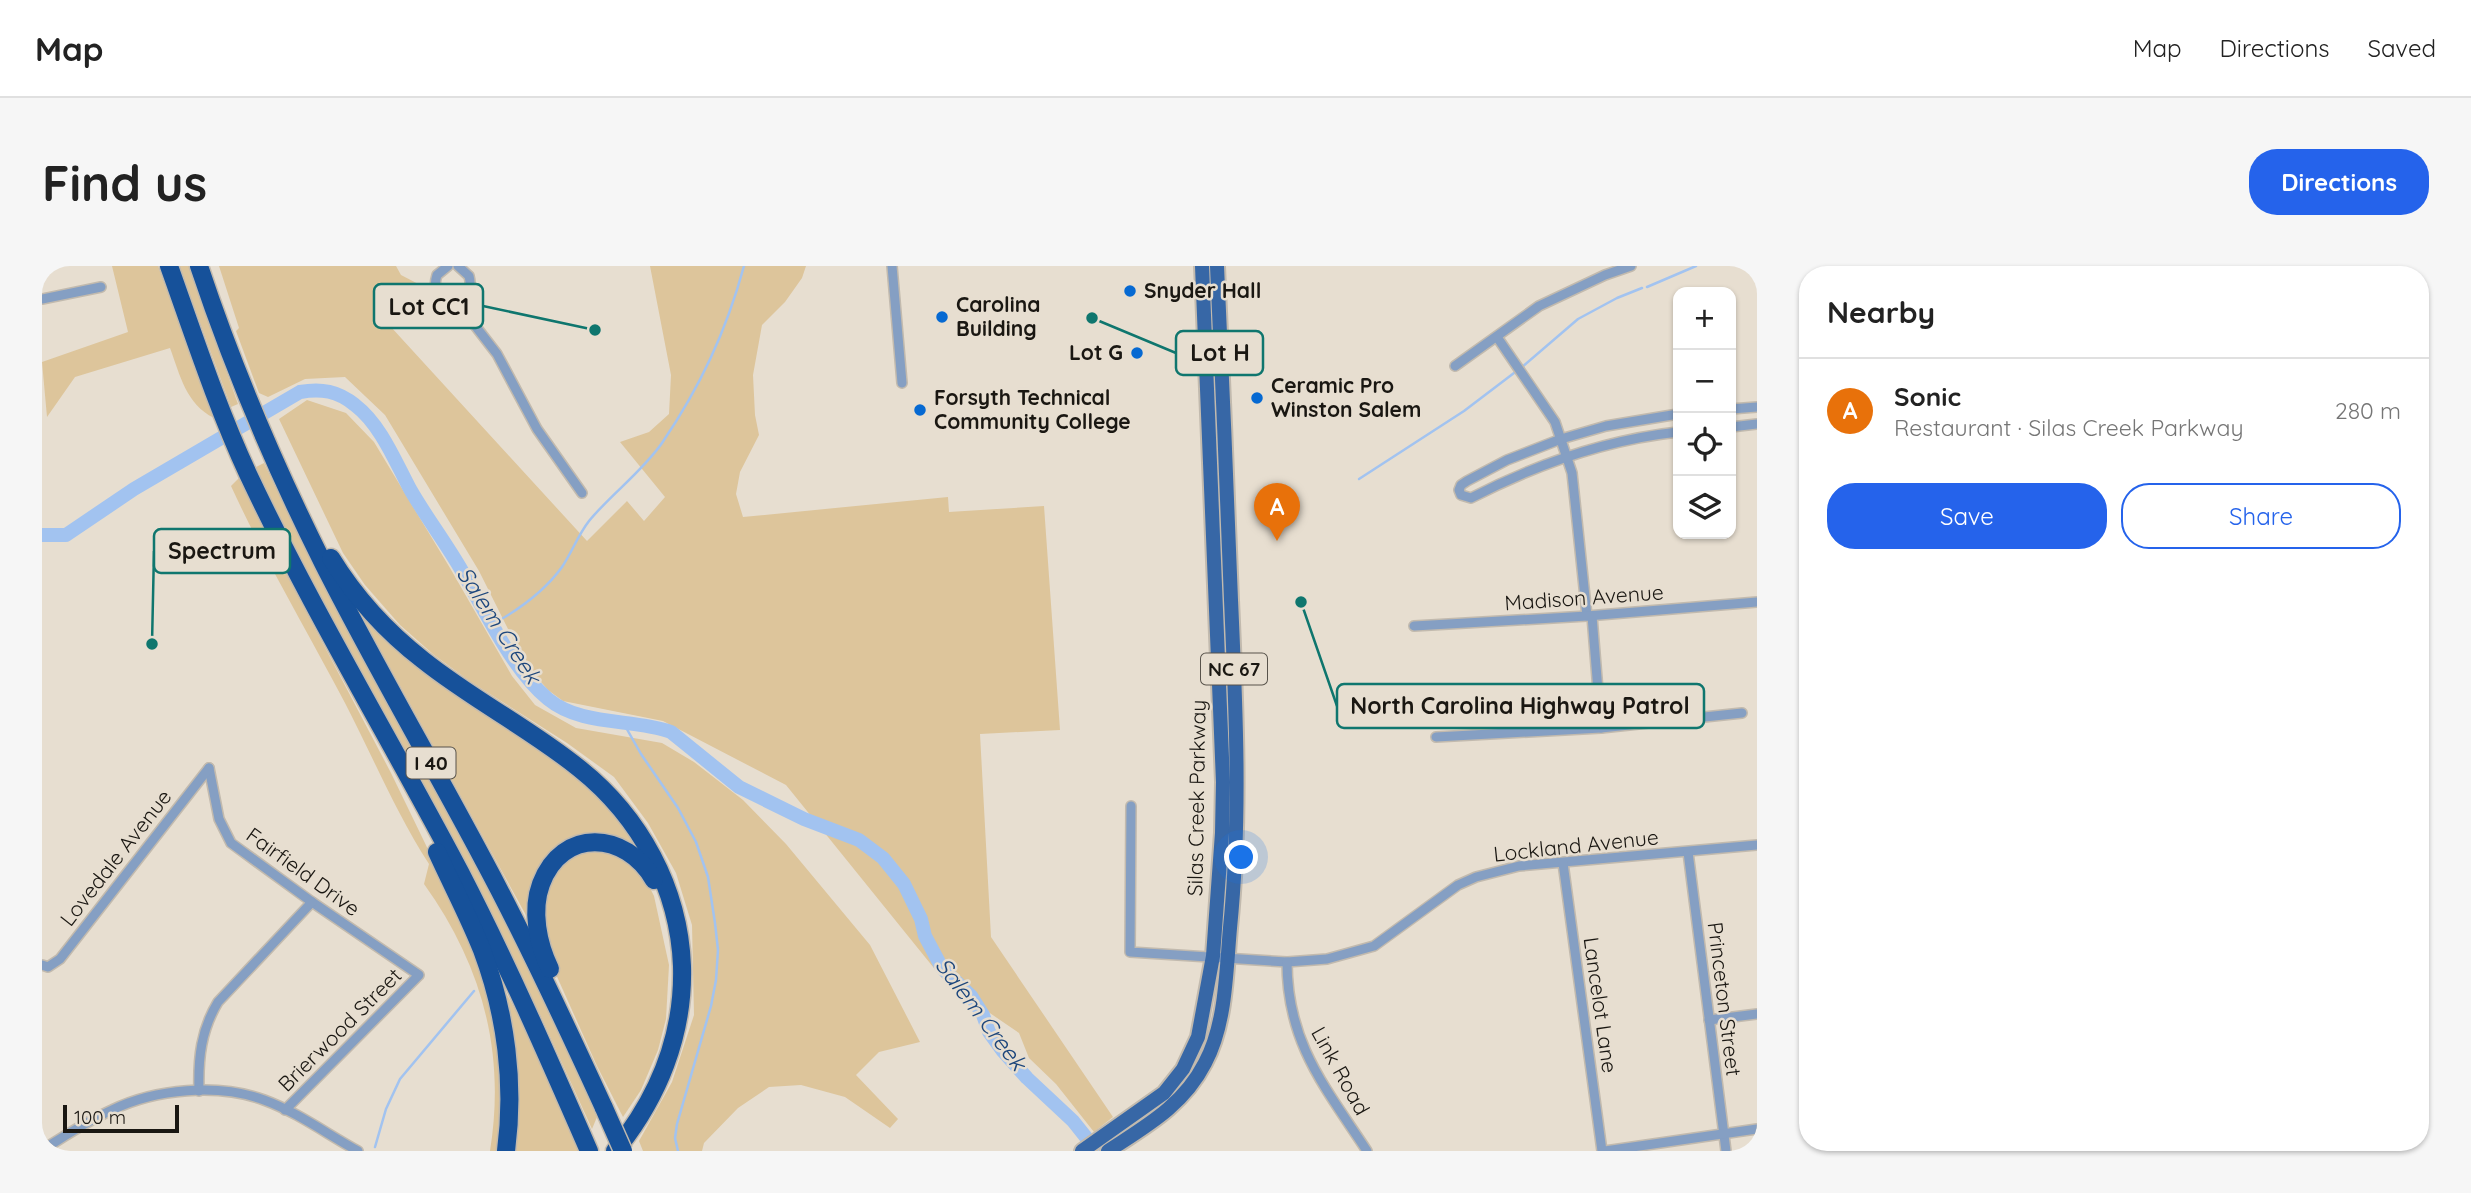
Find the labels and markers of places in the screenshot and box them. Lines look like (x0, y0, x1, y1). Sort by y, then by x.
place label: Snyder Hall (1144, 277, 1261, 303)
marker: Snyder Hall (1122, 283, 1138, 299)
callout: Lot CC1 (374, 284, 483, 328)
place label: Carolina Building (956, 291, 1040, 341)
marker: Carolina Building (934, 309, 950, 325)
callout: Lot H (1176, 331, 1263, 375)
place label: Lot G (1069, 339, 1123, 365)
marker: Lot G (1129, 345, 1145, 361)
place label: Ceramic Pro Winston Salem (1271, 372, 1421, 422)
place label: Forsyth Technical Community College (934, 384, 1131, 434)
marker: Ceramic Pro Winston Salem (1249, 390, 1265, 406)
marker: Forsyth Technical Community College (912, 402, 928, 418)
pin: A (1254, 483, 1300, 541)
callout: Spectrum (154, 529, 290, 573)
callout: North Carolina Highway Patrol (1337, 684, 1704, 728)

